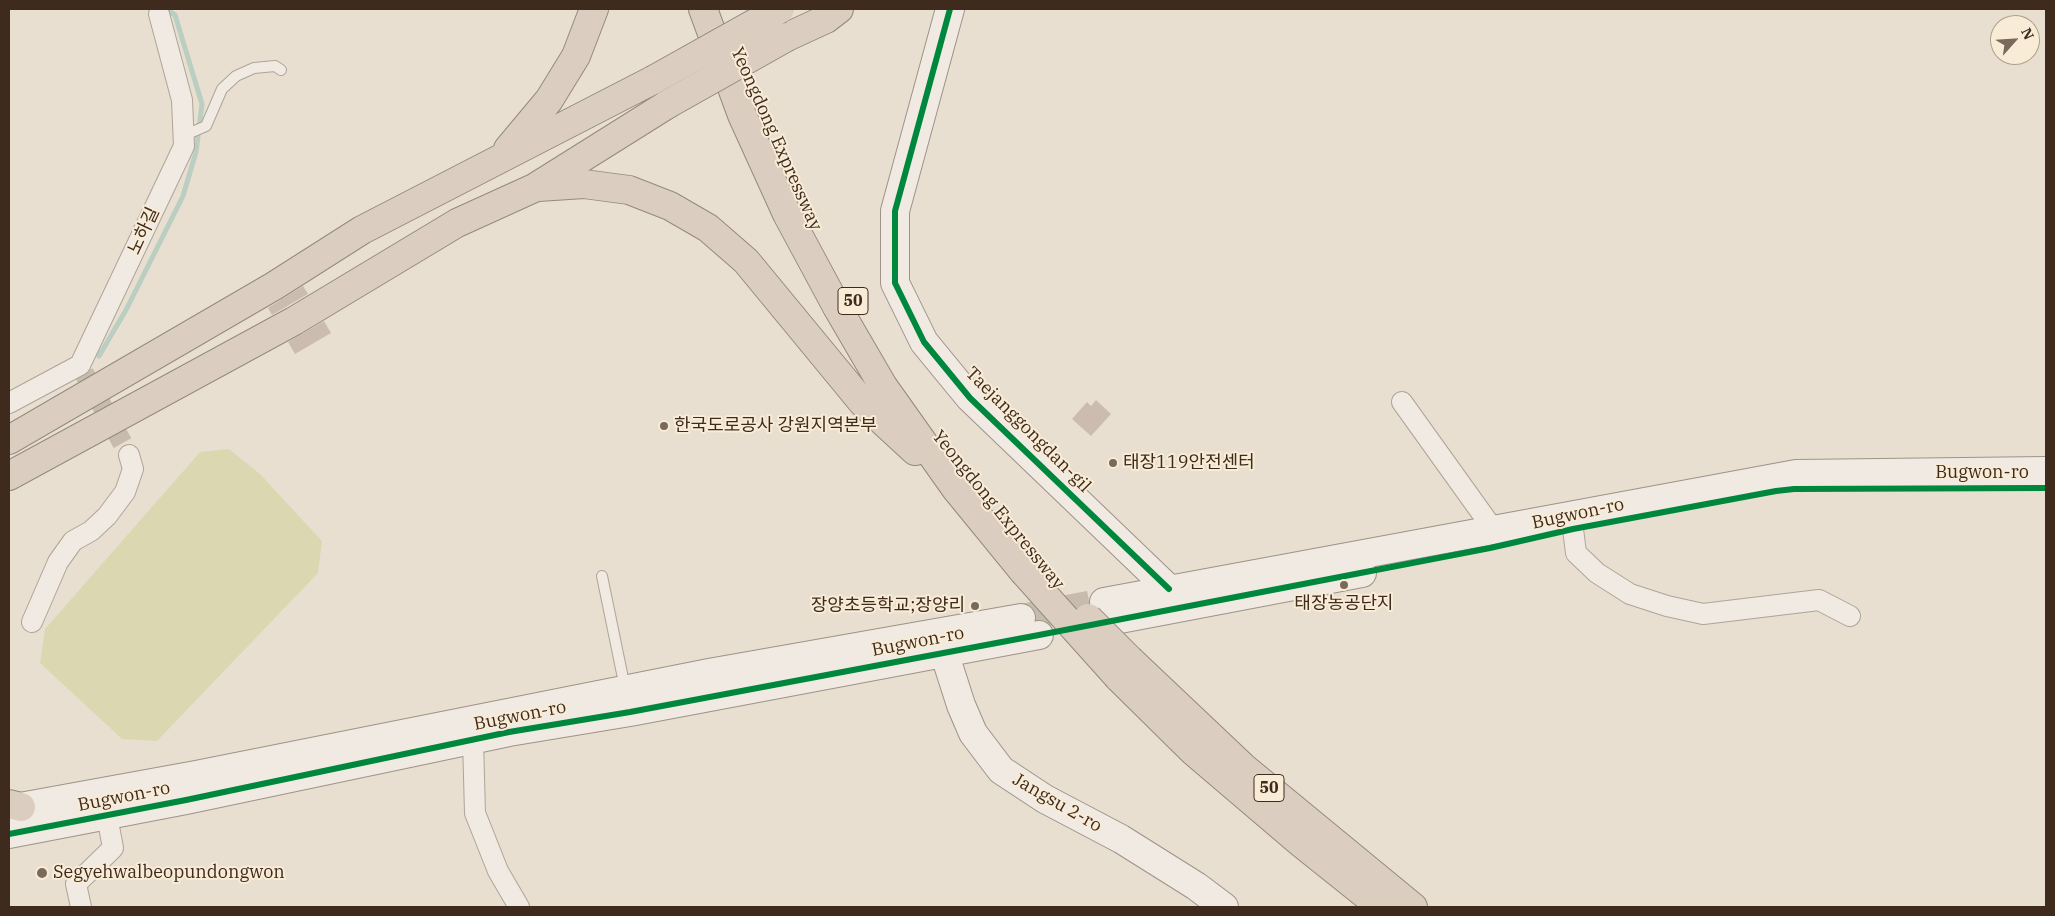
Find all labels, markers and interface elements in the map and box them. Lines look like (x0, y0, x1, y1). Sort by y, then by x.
north arrow (1990, 15, 2040, 65)
text: N (2017, 25, 2038, 43)
street label: Yeongdong Expressway (726, 44, 826, 234)
street label: 노하길 (124, 204, 164, 258)
road number: 50 (838, 288, 868, 314)
street label: Taejanggongdan-gil (961, 363, 1095, 497)
place label: 한국도로공사 강원지역본부 (674, 415, 877, 437)
marker: 한국도로공사 강원지역본부 (658, 420, 670, 432)
street label: Yeongdong Expressway (927, 426, 1069, 594)
place label: 태장119안전센터 (1123, 452, 1255, 474)
marker: 태장119안전센터 (1107, 457, 1119, 469)
street label: Bugwon-ro (1935, 462, 2029, 484)
street label: Bugwon-ro (1530, 494, 1626, 534)
marker: 태장농공단지 (1338, 579, 1350, 591)
place label: 태장농공단지 (1294, 593, 1394, 615)
place label: 장양초등학교;장양리 (811, 595, 965, 617)
marker: 장양초등학교;장양리 (969, 600, 981, 612)
street label: Bugwon-ro (870, 622, 966, 662)
street label: Bugwon-ro (472, 696, 568, 736)
street label: Jangsu 2-ro (1009, 769, 1105, 837)
road number: 50 (1254, 774, 1284, 801)
street label: Bugwon-ro (76, 777, 172, 817)
place label: Segyehwalbeopundongwon (53, 862, 285, 884)
marker: Segyehwalbeopundongwon (35, 866, 49, 880)

